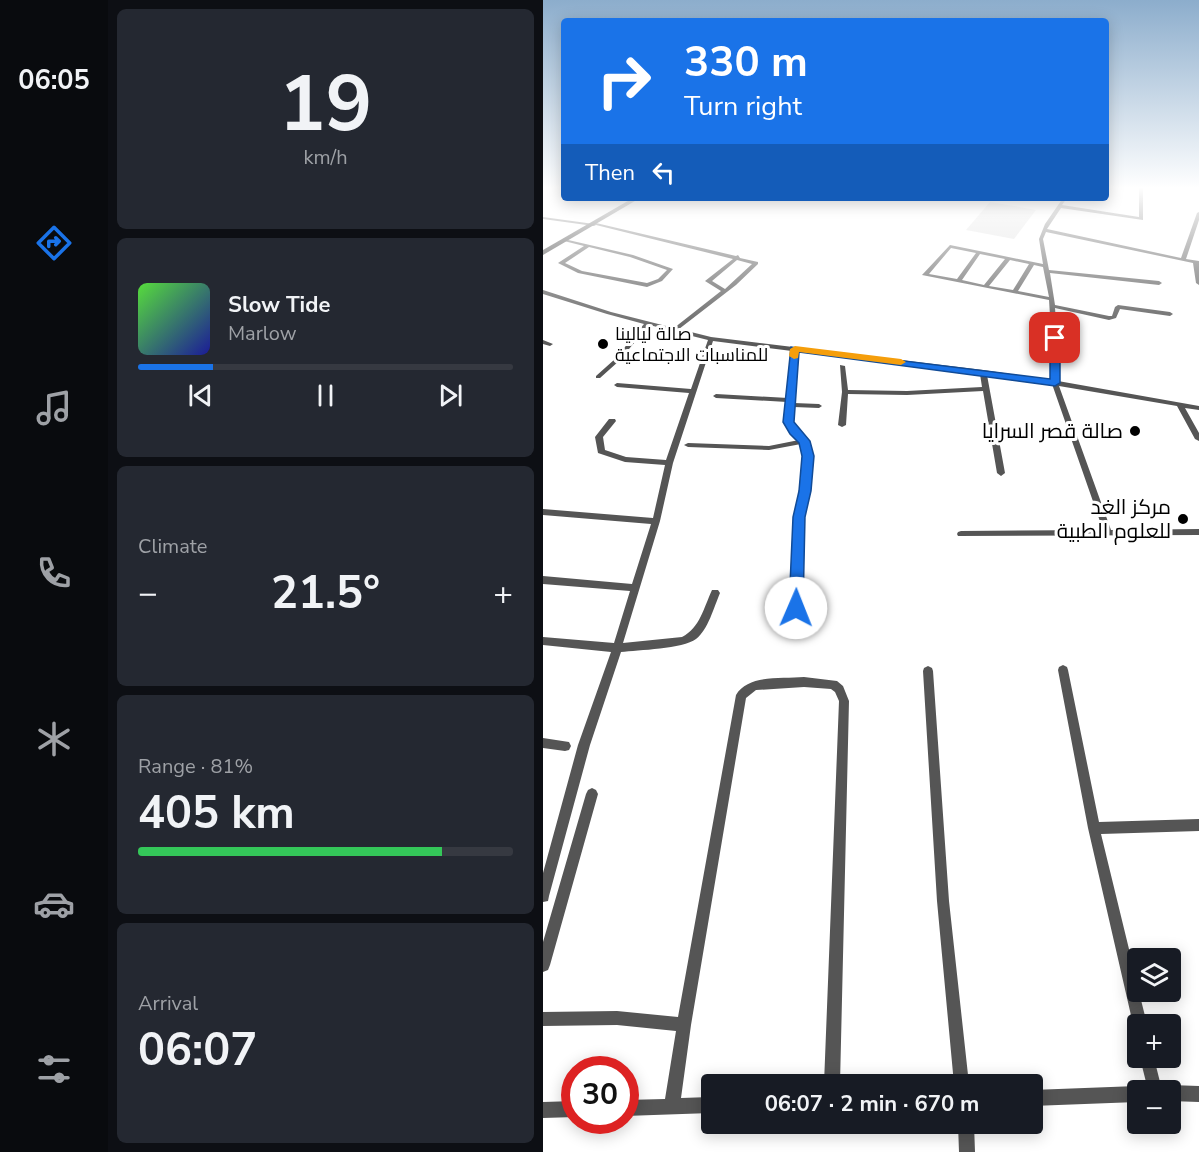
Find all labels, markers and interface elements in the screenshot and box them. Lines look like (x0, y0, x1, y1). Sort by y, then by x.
text: 330 m (684, 34, 808, 91)
icon: right (585, 42, 663, 120)
text: 19 (279, 51, 372, 158)
text: 06:05 (18, 62, 90, 99)
text: Turn right (684, 88, 802, 125)
text: km/h (303, 144, 348, 171)
icon: left (647, 156, 680, 189)
text: Then (585, 158, 635, 188)
icon: directions (33, 222, 75, 264)
text: Slow Tide (228, 290, 330, 320)
pin (1029, 312, 1080, 363)
text: Marlow (228, 320, 296, 347)
icon: arrive (1038, 321, 1071, 354)
place label: صالة ليالينا للمناسبات الاجتماعية (615, 322, 768, 367)
marker: صالة ليالينا للمناسبات الاجتماعية (596, 337, 610, 351)
icon: previous (184, 379, 217, 412)
icon: pause (309, 379, 342, 412)
icon: next (434, 379, 467, 412)
icon: music (33, 387, 75, 429)
place label: صالة قصر السرايا (982, 417, 1123, 445)
marker: صالة قصر السرايا (1128, 424, 1142, 438)
place label: مركز الغد للعلوم الطبية (1057, 493, 1171, 545)
marker: مركز الغد للعلوم الطبية (1176, 512, 1190, 526)
text: Climate (138, 533, 207, 560)
icon: phone (33, 552, 75, 594)
text: 21.5° (271, 563, 380, 624)
text: − (138, 571, 158, 616)
text: + (493, 571, 513, 616)
position arrow (764, 576, 828, 640)
icon: climate (33, 718, 75, 760)
text: Range · 81% (138, 753, 253, 780)
text: 405 km (138, 783, 295, 844)
icon: car (33, 883, 75, 925)
map controls (1127, 948, 1181, 1134)
button: layers (1127, 948, 1181, 1002)
text: Arrival (138, 990, 198, 1017)
button: + (1127, 1014, 1181, 1068)
text: 06:07 (138, 1020, 257, 1081)
icon: filters (33, 1048, 75, 1090)
speed limit sign: 30 (561, 1056, 639, 1134)
button: − (1127, 1080, 1181, 1134)
text: 06:07 · 2 min · 670 m (765, 1089, 979, 1119)

